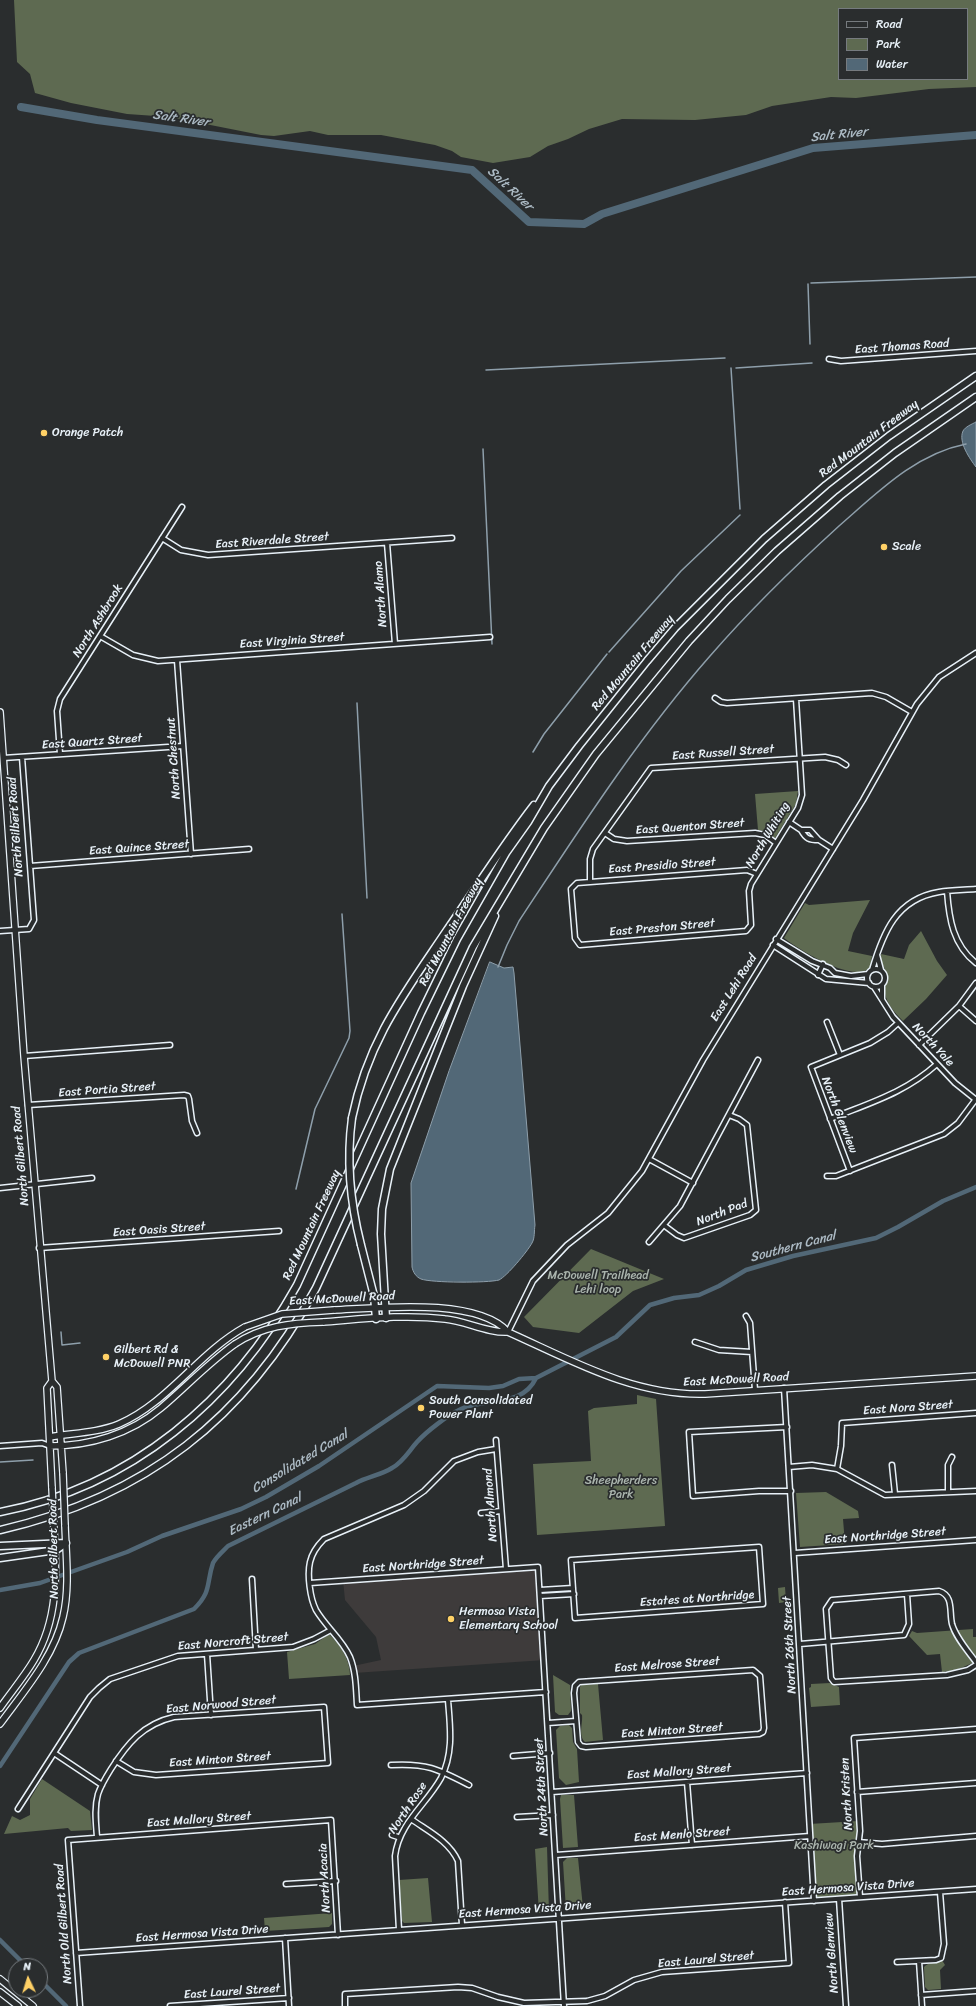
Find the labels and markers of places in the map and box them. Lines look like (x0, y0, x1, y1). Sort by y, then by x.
place label: Orange Patch (52, 426, 123, 440)
marker: Orange Patch (39, 428, 49, 438)
place label: Scale (892, 540, 921, 554)
marker: Scale (879, 542, 889, 552)
place label: Gilbert Rd & McDowell PNR (114, 1343, 190, 1371)
marker: Gilbert Rd & McDowell PNR (101, 1352, 111, 1362)
place label: South Consolidated Power Plant (429, 1394, 532, 1422)
marker: South Consolidated Power Plant (416, 1403, 426, 1413)
place label: Hermosa Vista Elementary School (459, 1605, 558, 1633)
marker: Hermosa Vista Elementary School (446, 1614, 456, 1624)

